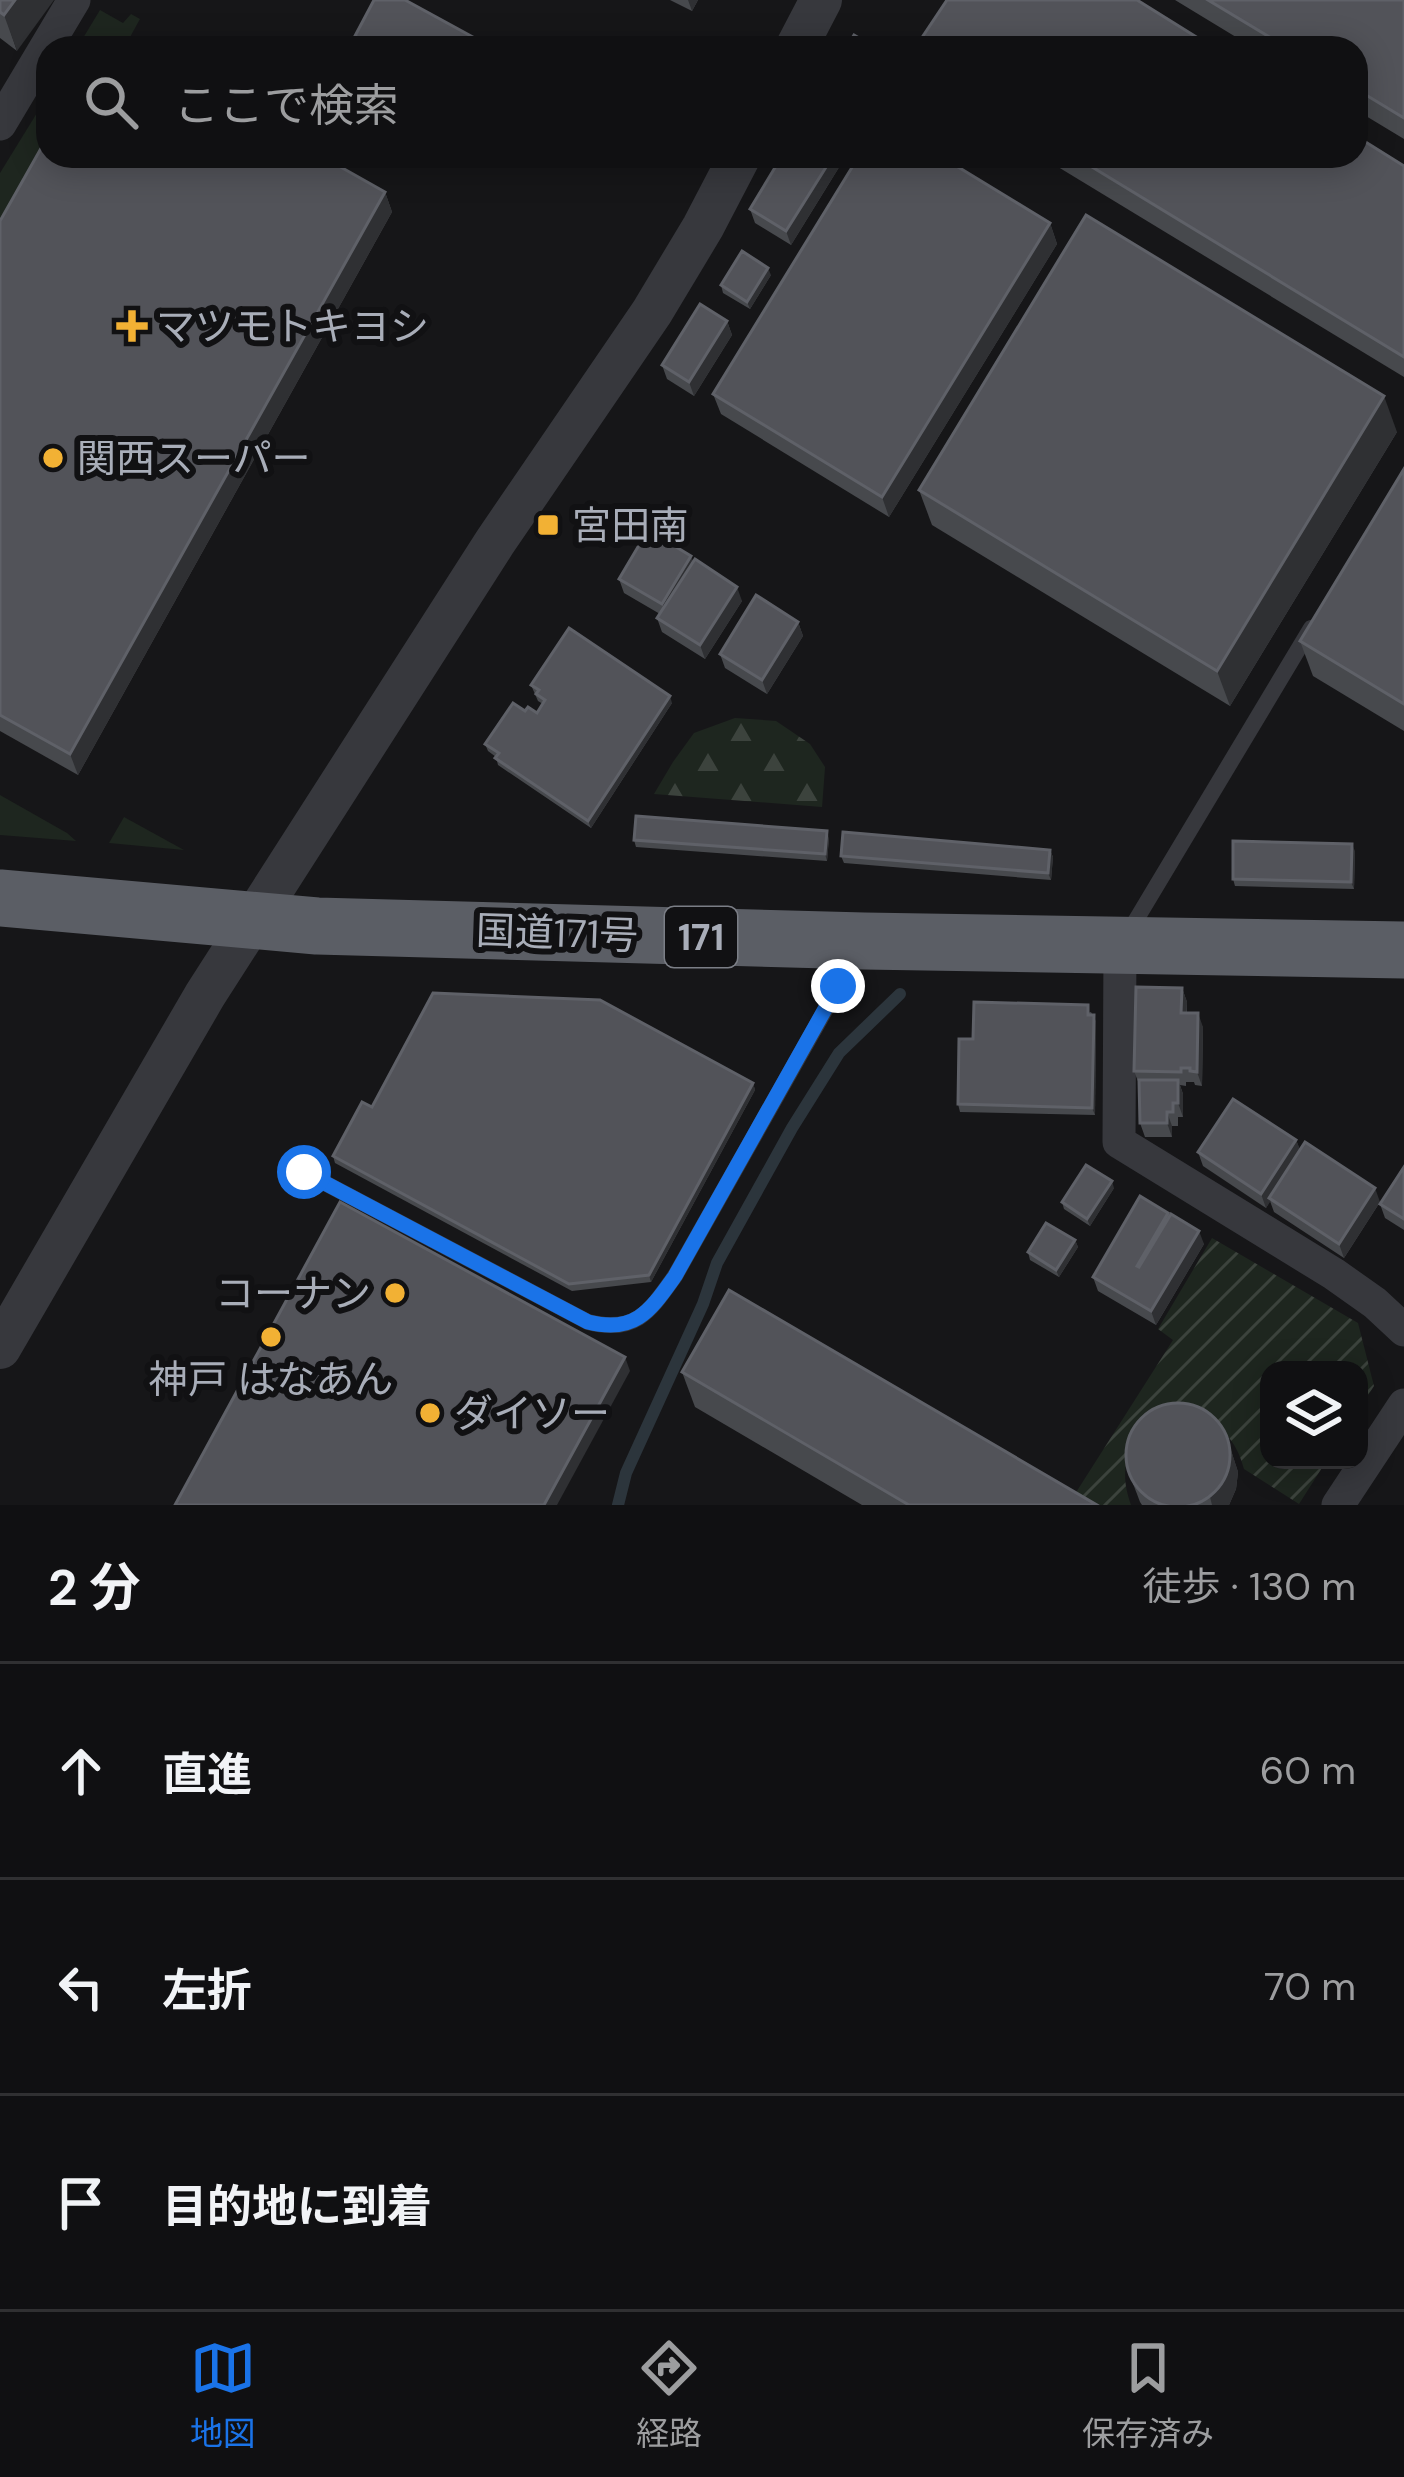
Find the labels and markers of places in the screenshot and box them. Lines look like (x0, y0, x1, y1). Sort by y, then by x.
place label: マツモトキヨシ (156, 301, 429, 352)
marker: マツモトキヨシ (119, 313, 145, 339)
place label: 関西スーパー (77, 433, 311, 484)
marker: 関西スーパー (40, 445, 66, 471)
place label: 宮田南 (572, 500, 689, 551)
marker: 宮田南 (535, 512, 561, 538)
place label: コーナン (215, 1268, 371, 1319)
marker: コーナン (382, 1280, 408, 1306)
marker: 神戸 はなあん (258, 1324, 284, 1350)
place label: 神戸 はなあん (149, 1354, 393, 1405)
place label: ダイソー (454, 1388, 610, 1439)
marker: ダイソー (417, 1400, 443, 1426)

